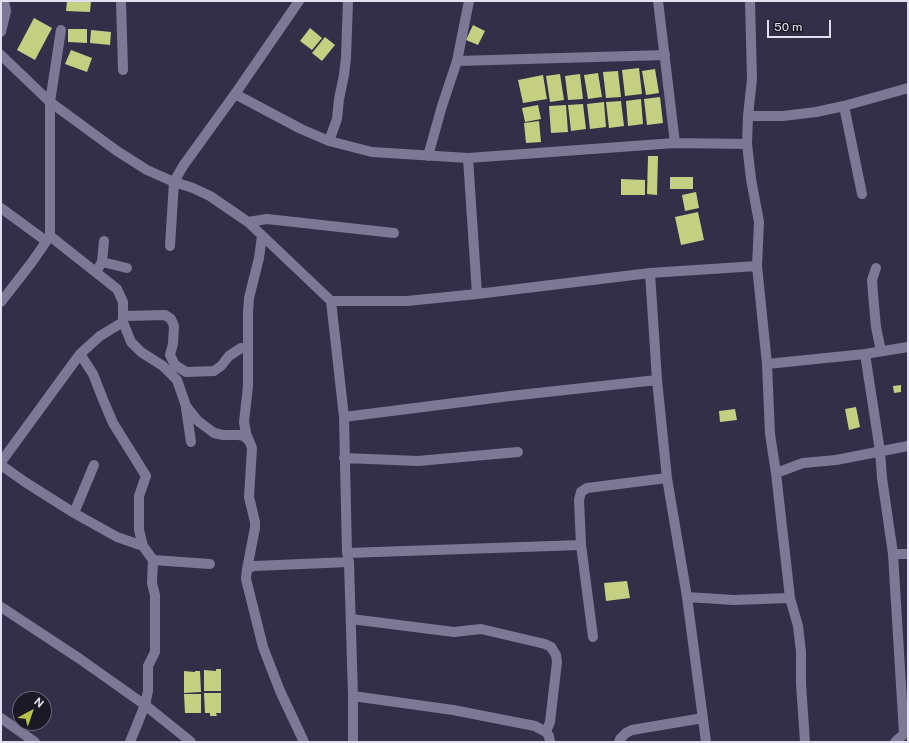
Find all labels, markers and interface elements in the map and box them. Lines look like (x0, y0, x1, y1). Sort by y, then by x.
scale bar (769, 12, 833, 38)
text: 50 m (774, 20, 802, 34)
north arrow (12, 691, 52, 731)
text: N (32, 695, 46, 710)

